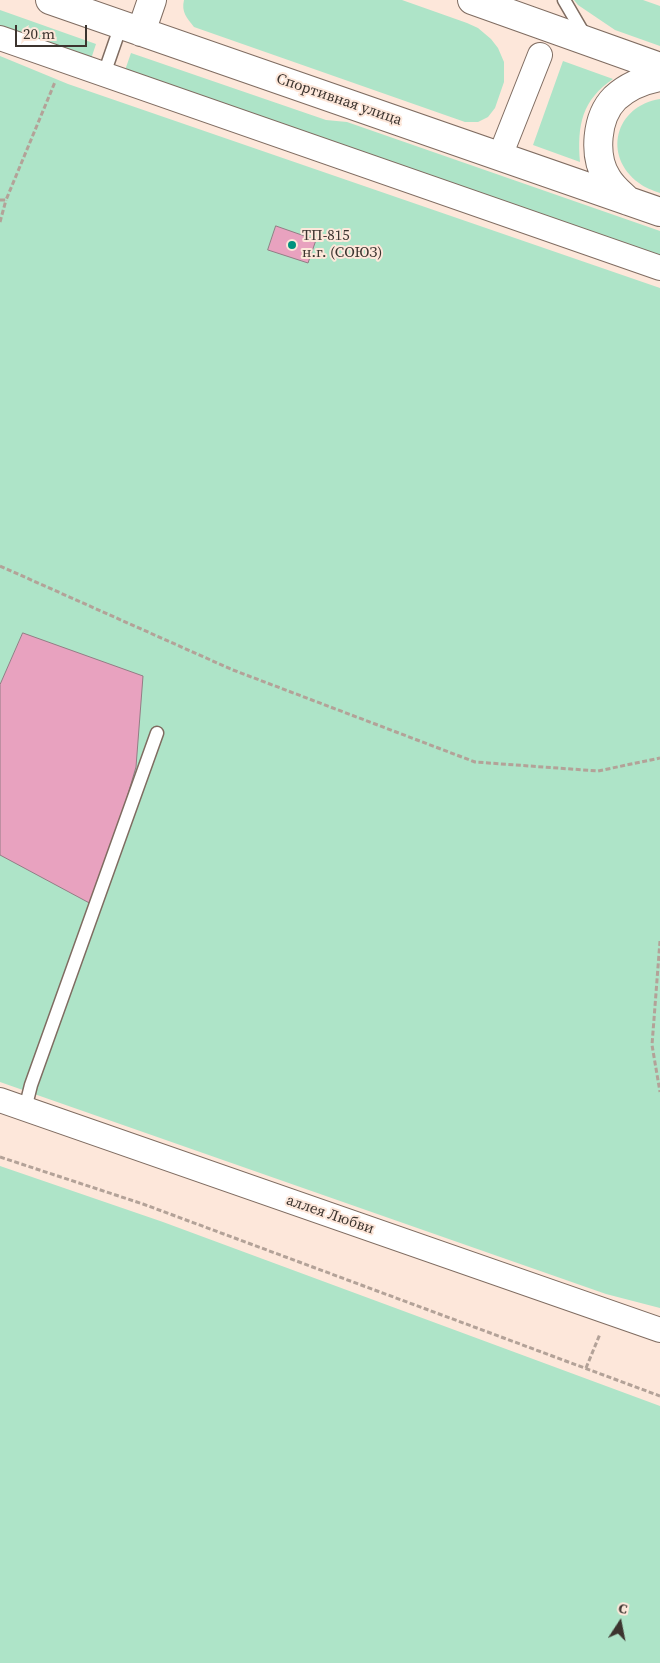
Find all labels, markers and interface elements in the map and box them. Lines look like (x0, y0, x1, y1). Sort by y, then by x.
scale bar (18, 15, 90, 47)
text: 20 m (23, 23, 55, 44)
street label: Спортивная улица (274, 70, 404, 130)
place label: ТП-815 н.г. (СОЮЗ) (302, 227, 382, 262)
marker: ТП-815 н.г. (СОЮЗ) (286, 239, 298, 251)
street label: аллея Любви (284, 1192, 376, 1238)
north arrow (595, 1598, 645, 1648)
text: С (617, 1598, 629, 1619)

